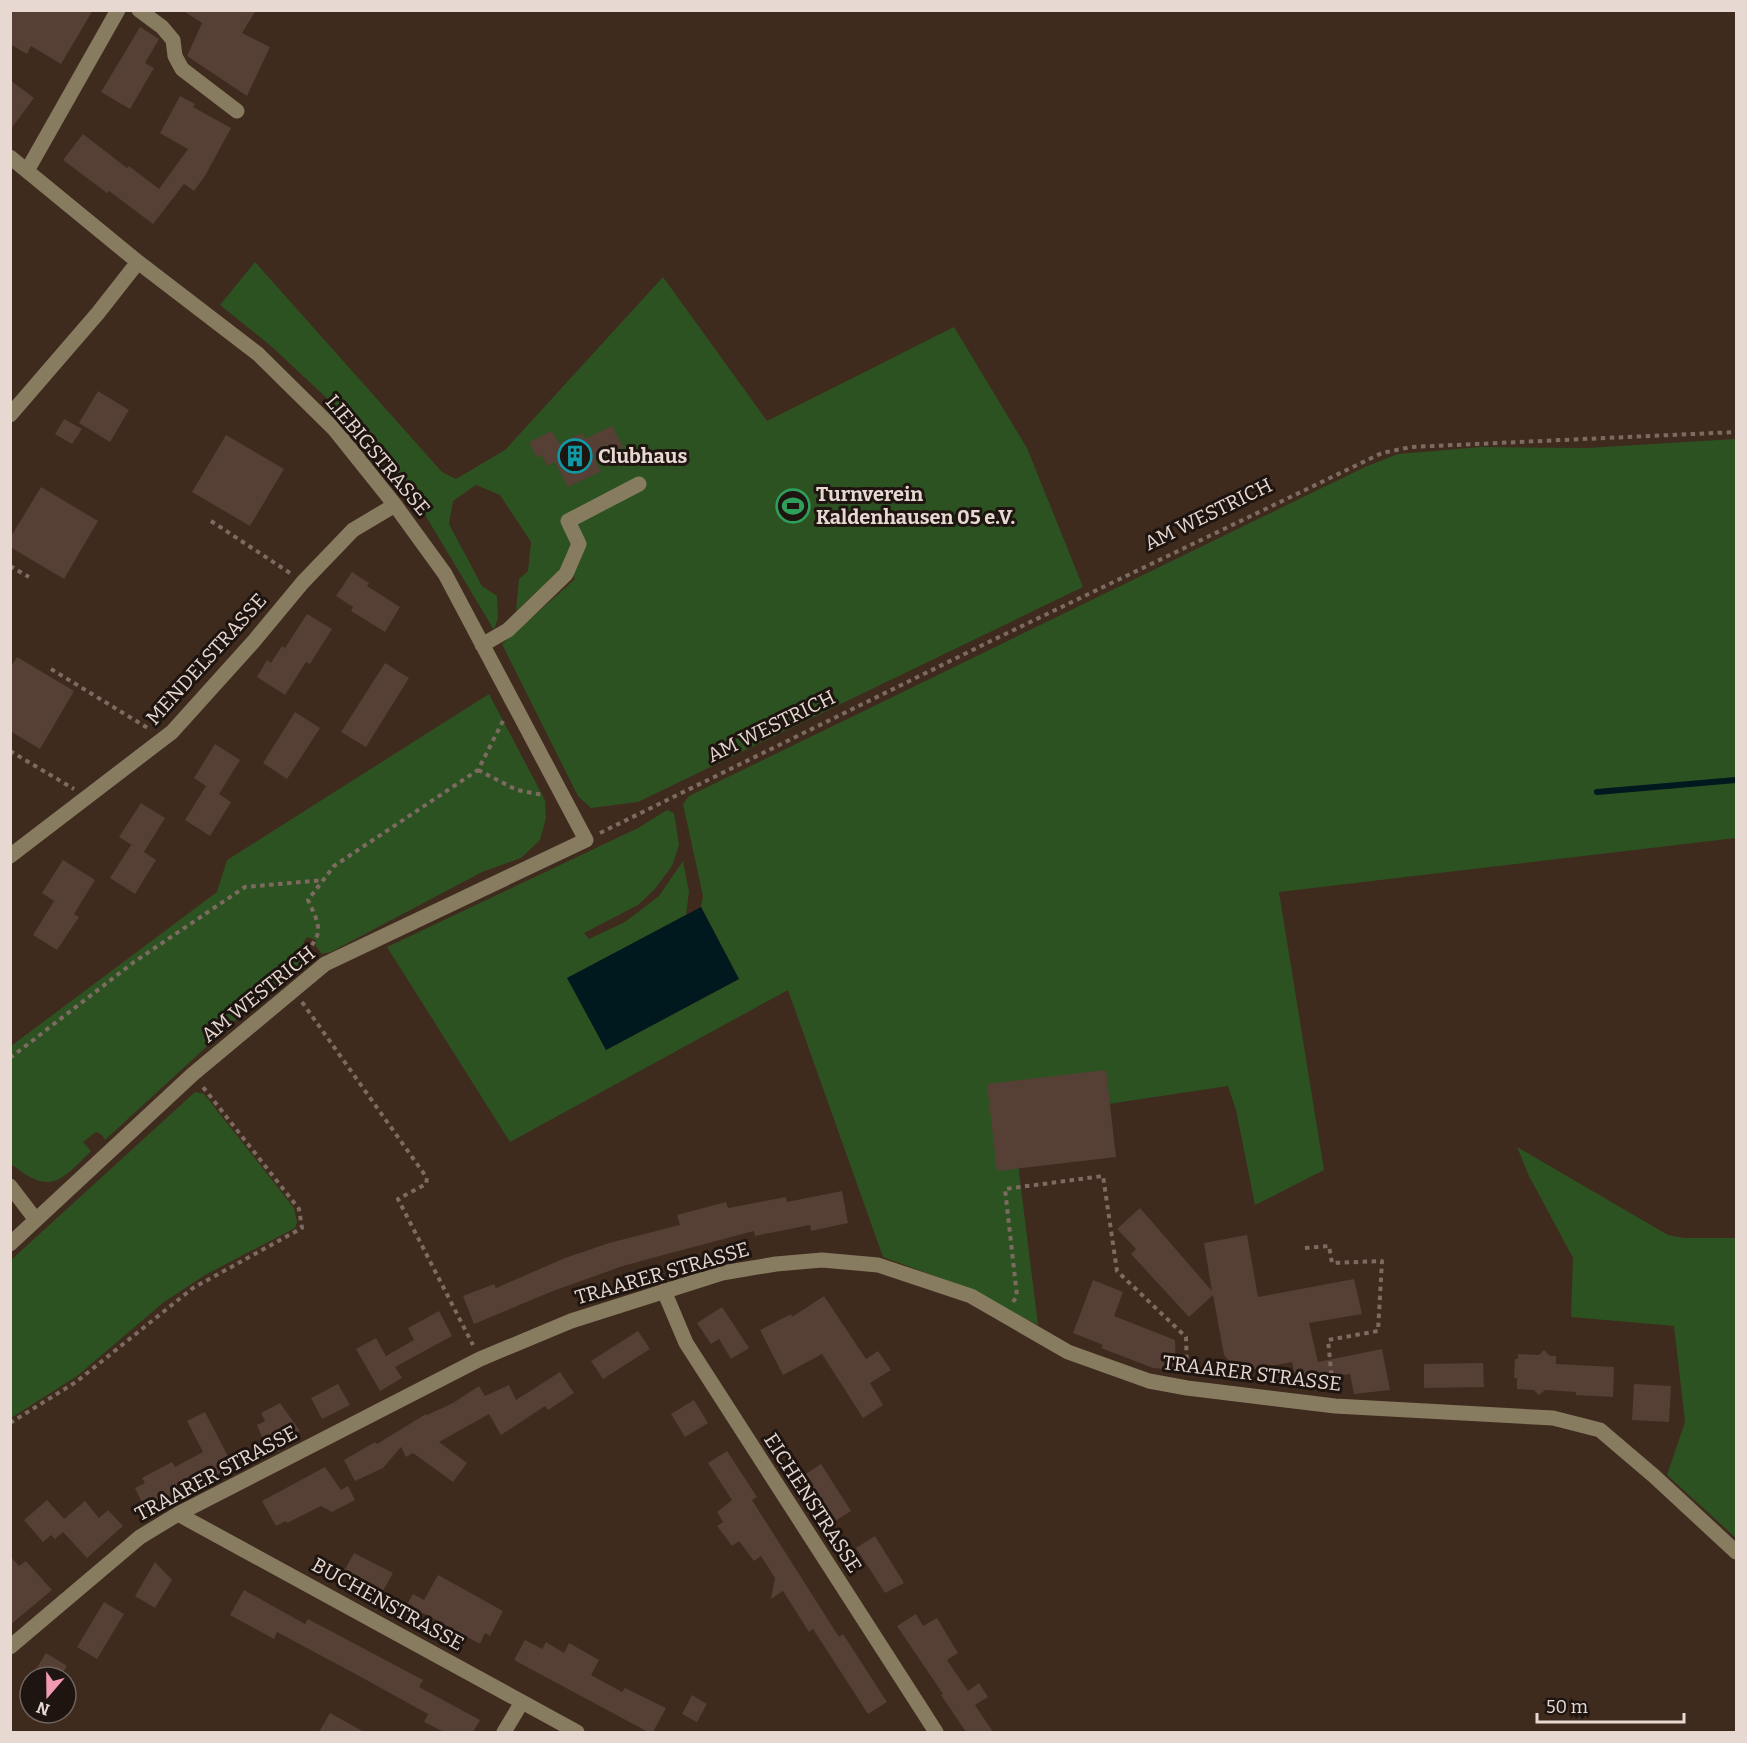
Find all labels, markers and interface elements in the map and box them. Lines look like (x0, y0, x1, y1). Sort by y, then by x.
street label: LIEBIGSTRASSE (321, 390, 435, 520)
building icon: Clubhaus (557, 438, 593, 474)
place label: Clubhaus (598, 444, 687, 468)
street label: AM WESTRICH (1140, 473, 1276, 555)
place label: Turnverein Kaldenhausen 05 e.V. (816, 482, 1015, 529)
sports icon: Turnverein Kaldenhausen 05 e.V. (775, 488, 811, 524)
street label: MENDELSTRASSE (141, 588, 271, 730)
street label: AM WESTRICH (703, 685, 839, 767)
street label: AM WESTRICH (196, 941, 320, 1047)
street label: TRAARER STRASSE (572, 1237, 752, 1309)
street label: TRAARER STRASSE (1161, 1350, 1343, 1396)
street label: TRAARER STRASSE (131, 1420, 301, 1526)
street label: EICHENSTRASSE (759, 1429, 867, 1577)
street label: BUCHENSTRASSE (308, 1552, 468, 1656)
north arrow (18, 1665, 78, 1725)
scale bar (1537, 1686, 1684, 1724)
text: 50 m (1546, 1696, 1588, 1718)
text: N (34, 1698, 52, 1720)

